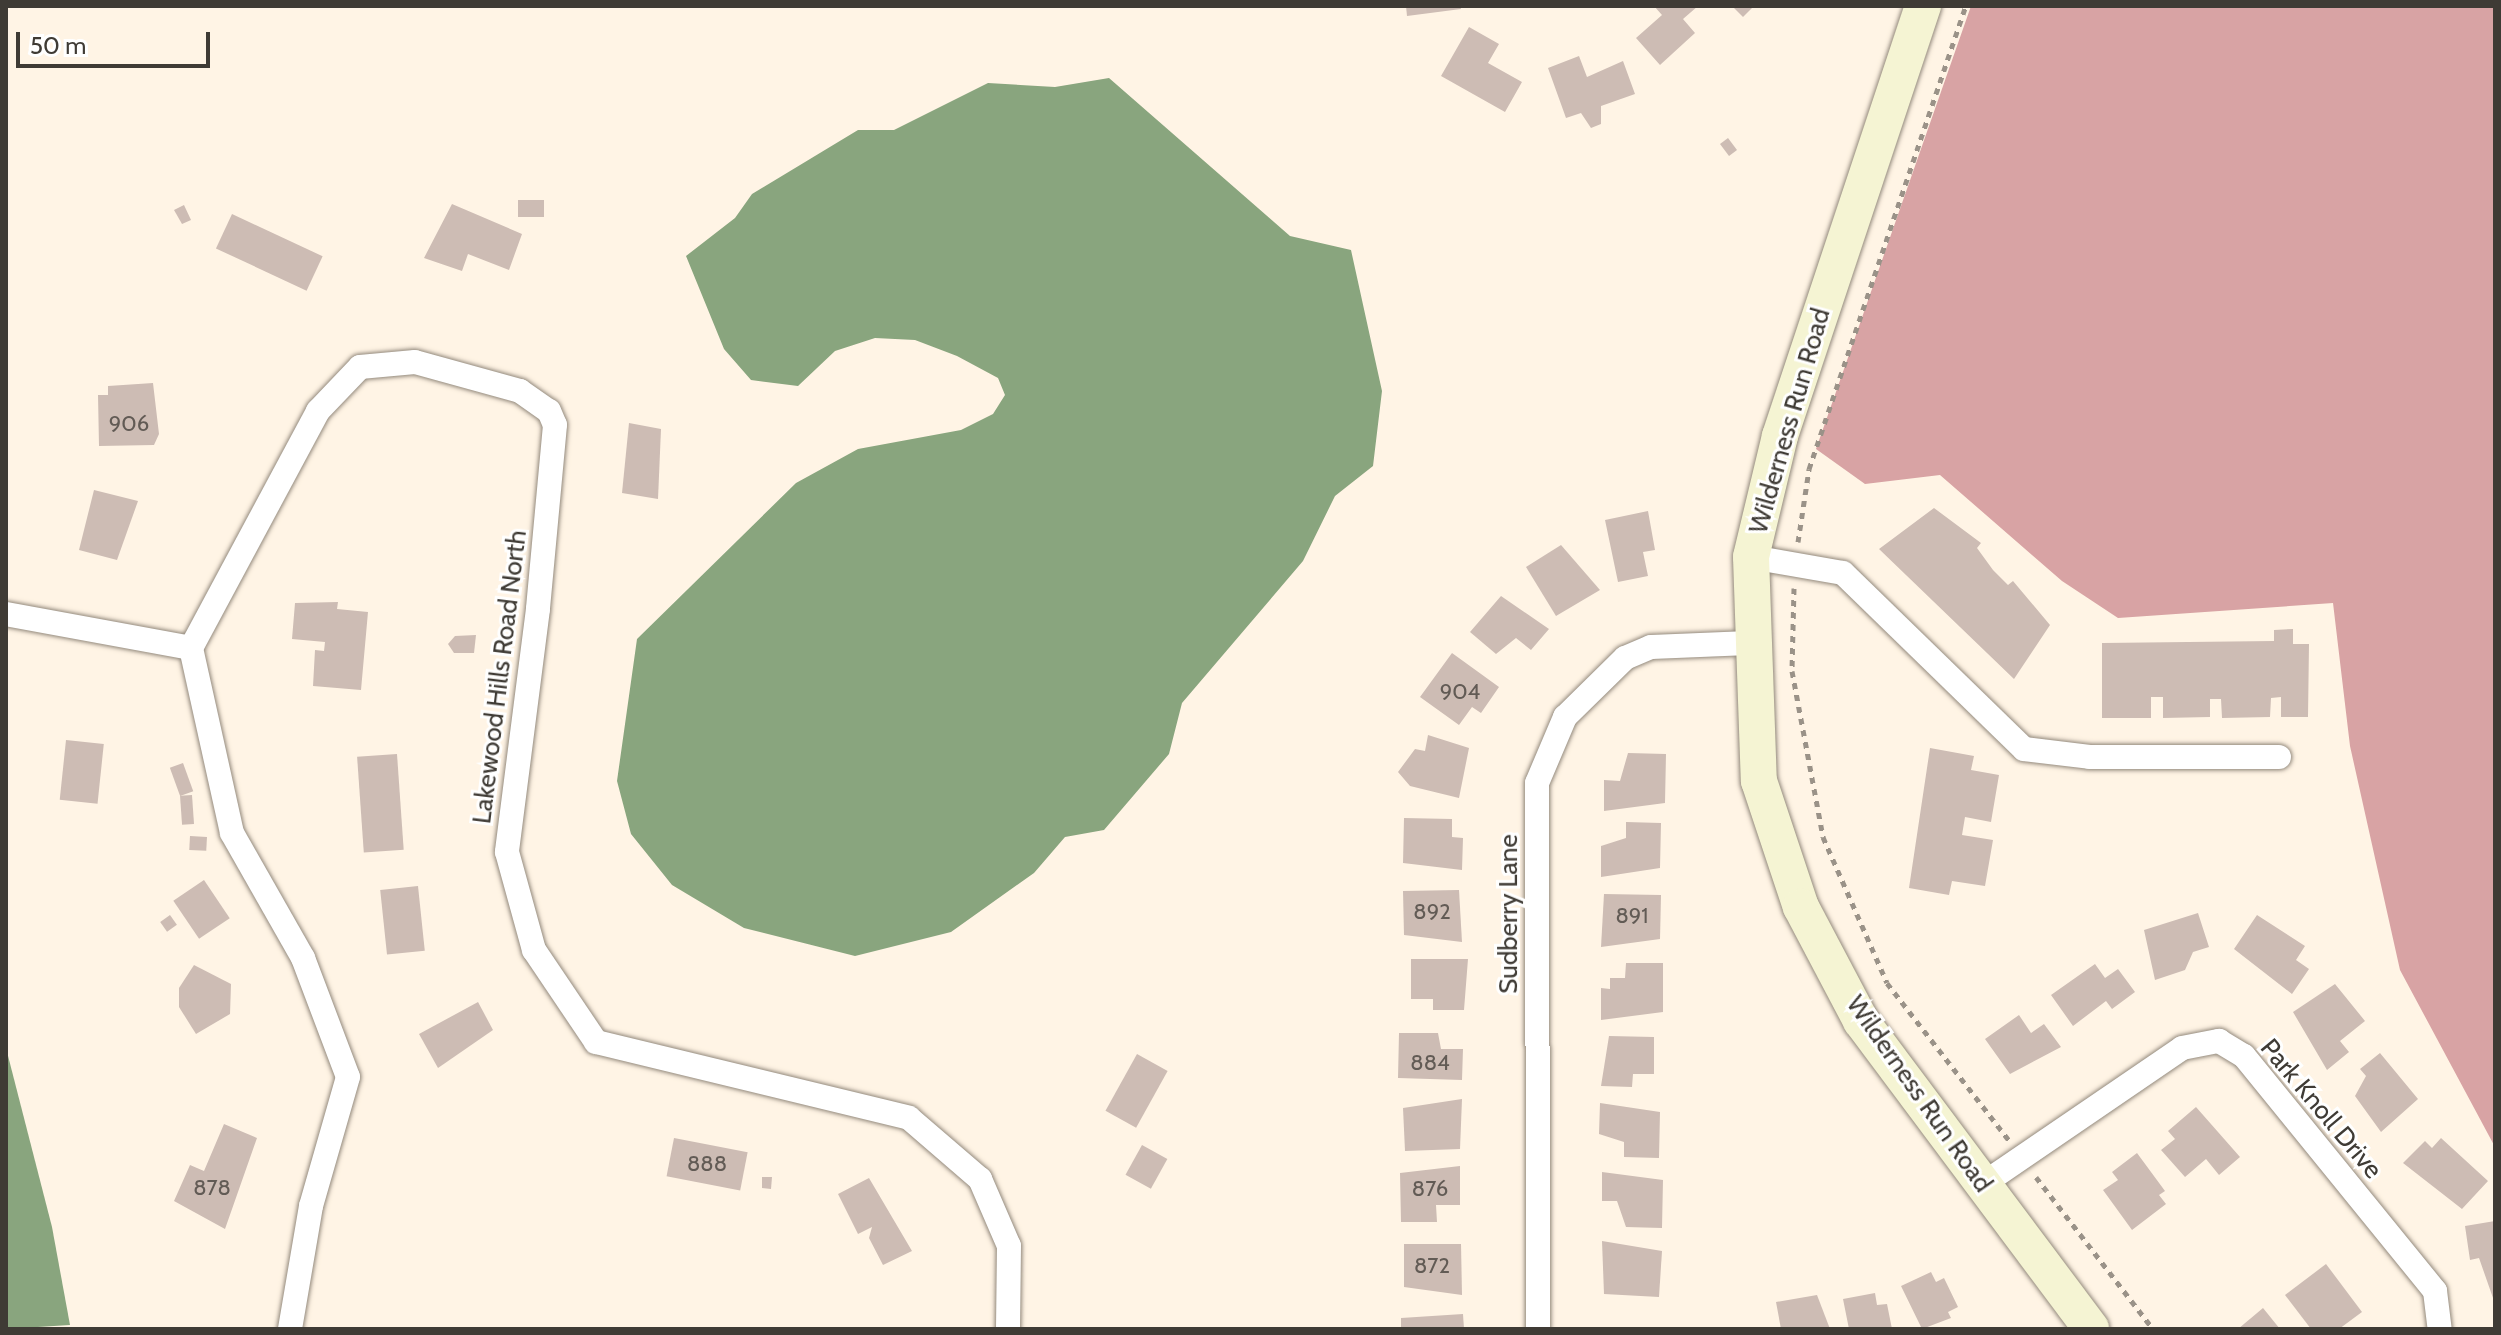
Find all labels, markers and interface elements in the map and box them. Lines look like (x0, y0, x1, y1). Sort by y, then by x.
scale bar (20, 16, 214, 66)
text: 50 m (30, 31, 86, 60)
street label: Wilderness Run Road (1743, 305, 1837, 537)
house number: 906 (109, 411, 149, 437)
street label: Lakewood Hills Road North (467, 528, 533, 826)
house number: 904 (1440, 679, 1480, 705)
street label: Sudberry Lane (1493, 834, 1525, 994)
house number: 892 (1413, 899, 1451, 925)
house number: 891 (1616, 903, 1648, 929)
street label: Wilderness Run Road (1839, 990, 1999, 1198)
street label: Park Knoll Drive (2254, 1033, 2388, 1185)
house number: 884 (1410, 1050, 1450, 1076)
house number: 888 (687, 1151, 727, 1177)
house number: 878 (193, 1175, 231, 1201)
house number: 876 (1412, 1176, 1448, 1202)
house number: 872 (1414, 1253, 1450, 1279)

